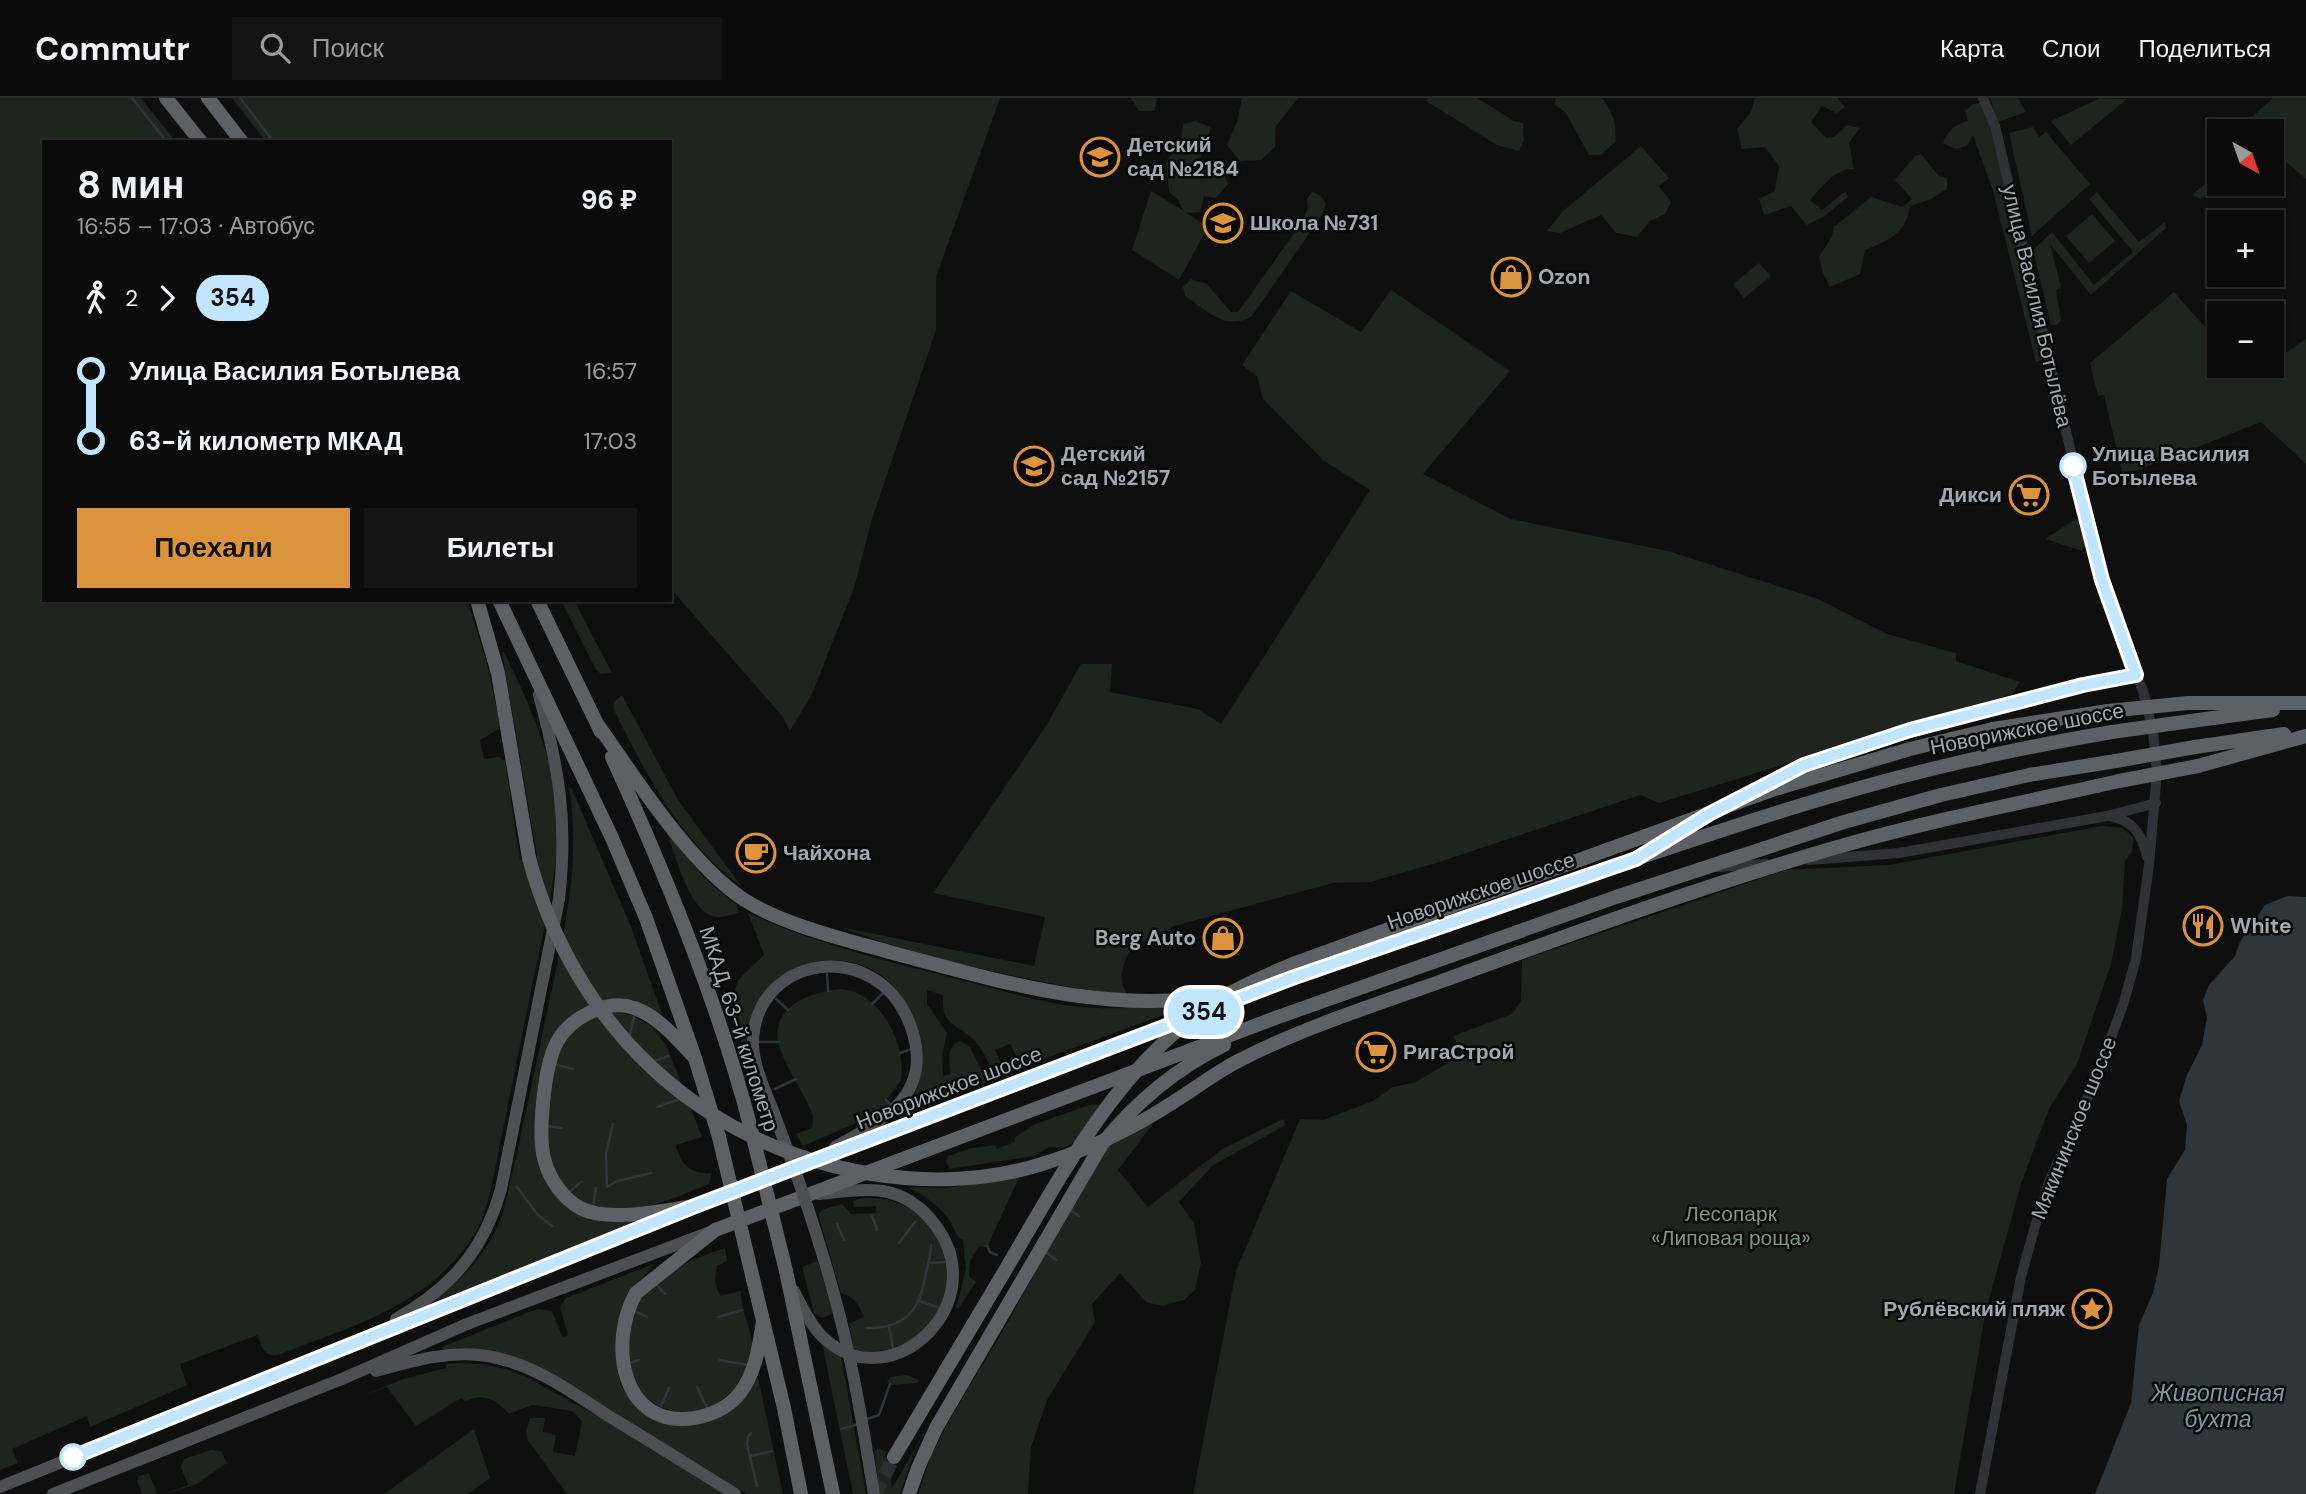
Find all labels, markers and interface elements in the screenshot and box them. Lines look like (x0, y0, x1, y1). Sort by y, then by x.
search box (232, 17, 722, 80)
text: Commutr (35, 27, 190, 70)
icon: search (256, 29, 294, 67)
text: Поиск (312, 31, 384, 65)
text: Карта (1940, 33, 2004, 64)
text: Слои (2042, 33, 2100, 64)
text: Поделиться (2138, 33, 2271, 64)
north arrow (2207, 119, 2284, 196)
map controls (2207, 119, 2284, 378)
place label: Детский сад №2184 (1127, 131, 1239, 183)
school or university icon: Детский сад №2184 (1079, 136, 1121, 178)
text: 8 мин (77, 160, 184, 210)
street label: улица Василия Ботылёва (1995, 182, 2079, 430)
text: 96 ₽ (581, 183, 637, 217)
school or university icon: Школа №731 (1202, 202, 1244, 244)
place label: Школа №731 (1250, 209, 1378, 237)
button: + (2207, 210, 2284, 287)
text: 16:55 – 17:03 · Автобус (77, 211, 315, 241)
shop icon: Ozon (1490, 256, 1532, 298)
place label: Ozon (1538, 263, 1591, 291)
icon: walk (77, 279, 115, 317)
icon: forward (148, 279, 186, 317)
text: 354 (210, 282, 255, 313)
text: 2 (125, 283, 138, 313)
button: − (2207, 301, 2284, 378)
text: Улица Василия Ботылева (129, 354, 460, 388)
text: 16:57 (585, 356, 637, 386)
text: 63-й километр МКАД (129, 424, 403, 458)
text: 17:03 (584, 426, 637, 456)
place label: Детский сад №2157 (1061, 440, 1170, 492)
place label: Улица Василия Ботылева (2092, 440, 2250, 492)
school or university icon: Детский сад №2157 (1013, 445, 1055, 487)
marker: Улица Василия Ботылева (2060, 453, 2086, 479)
supermarket icon: Дикси (2008, 474, 2050, 516)
place label: Дикси (1939, 481, 2002, 509)
button: Поехали (77, 508, 350, 588)
button: Билеты (364, 508, 637, 588)
street label: Новорижское шоссе (1928, 696, 2126, 762)
cafe icon: Чайхона (735, 832, 777, 874)
place label: Чайхона (783, 839, 871, 867)
street label: Новорижское шоссе (1383, 846, 1579, 936)
restaurant icon: White (2182, 905, 2224, 947)
place label: White (2230, 912, 2292, 940)
shop icon: Berg Auto (1202, 917, 1244, 959)
street label: МКАД, 63-й километр (693, 923, 785, 1135)
place label: Berg Auto (1095, 924, 1196, 952)
line badge: 354 (1164, 989, 1244, 1035)
text: 354 (1182, 996, 1227, 1027)
supermarket icon: РигаСтрой (1355, 1031, 1397, 1073)
street label: Мякининское шоссе (2025, 1032, 2123, 1224)
place label: РигаСтрой (1403, 1038, 1514, 1066)
street label: Новорижское шоссе (852, 1040, 1046, 1136)
park label: Лесопарк «Липовая роща» (1651, 1200, 1811, 1252)
place icon: Рублёвский пляж (2071, 1288, 2113, 1330)
place label: Рублёвский пляж (1883, 1295, 2066, 1323)
water label: Живописная бухта (2151, 1378, 2284, 1434)
unlabelled marker (60, 1444, 86, 1470)

